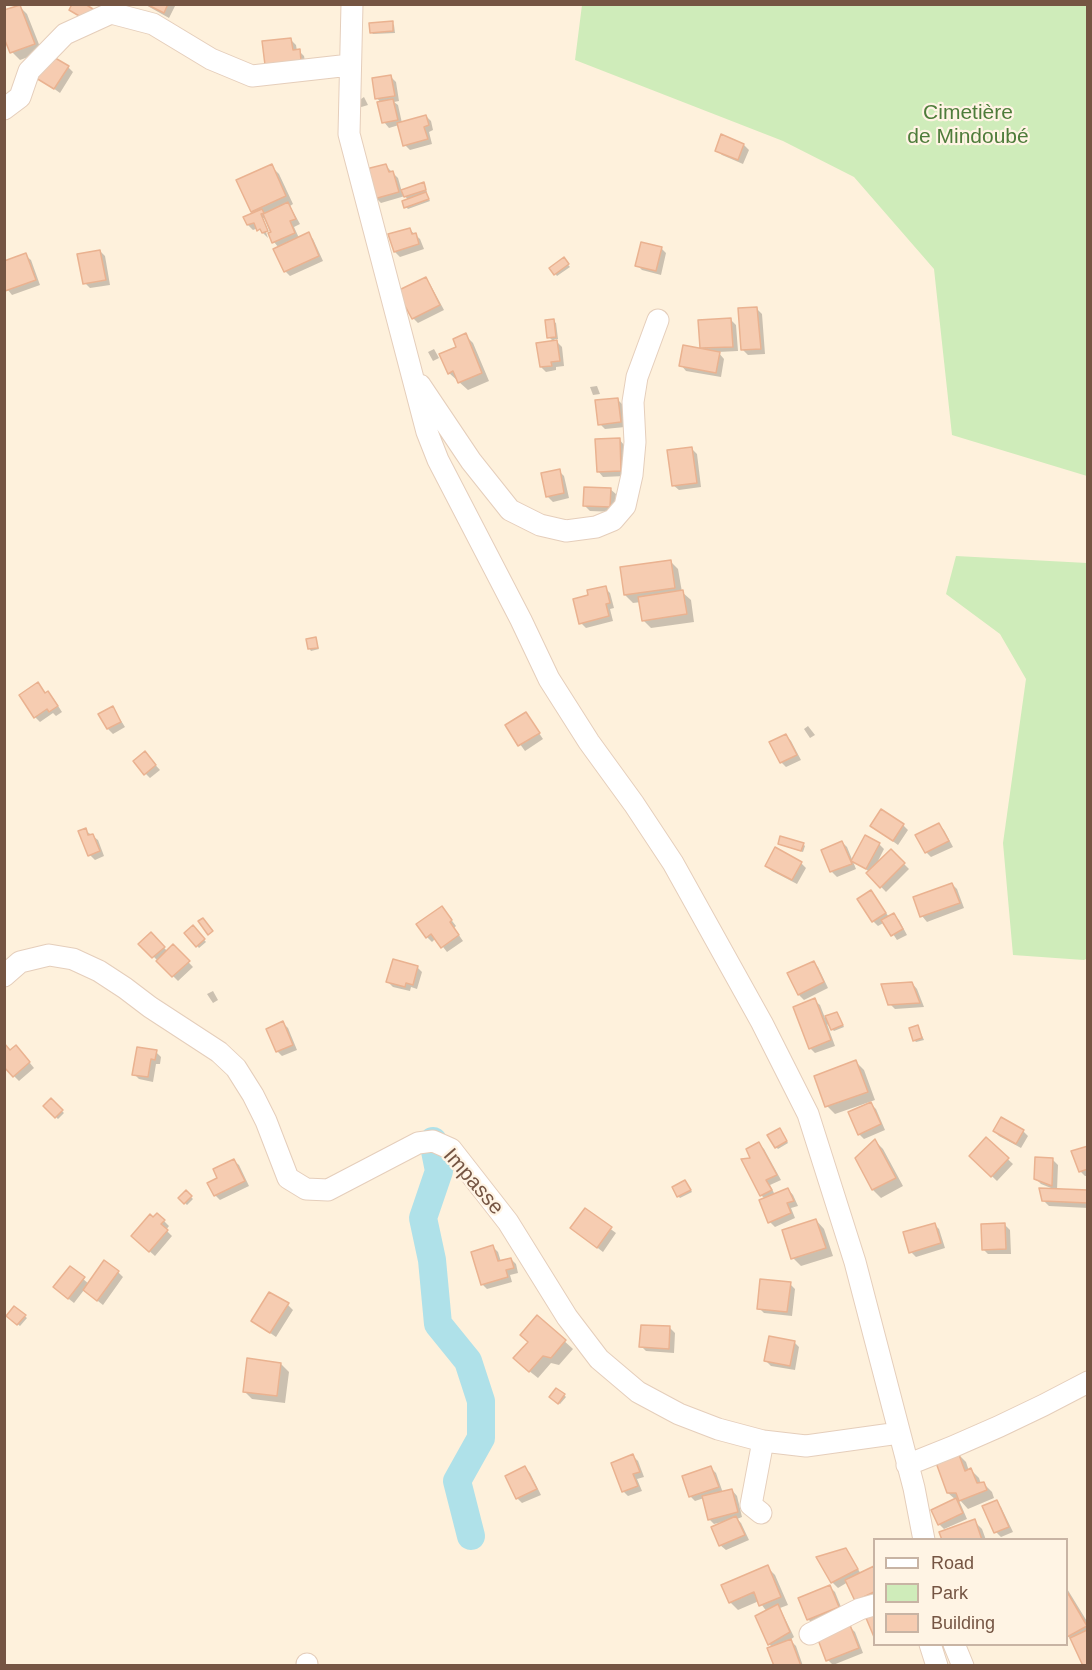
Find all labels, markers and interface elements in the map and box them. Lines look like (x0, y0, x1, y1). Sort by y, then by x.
park label: Cimetière de Mindoubé (907, 100, 1029, 150)
street label: Impasse (437, 1144, 509, 1220)
legend (873, 1538, 1068, 1646)
text: Road (931, 1553, 974, 1573)
text: Park (931, 1583, 968, 1603)
text: Building (931, 1613, 995, 1633)

